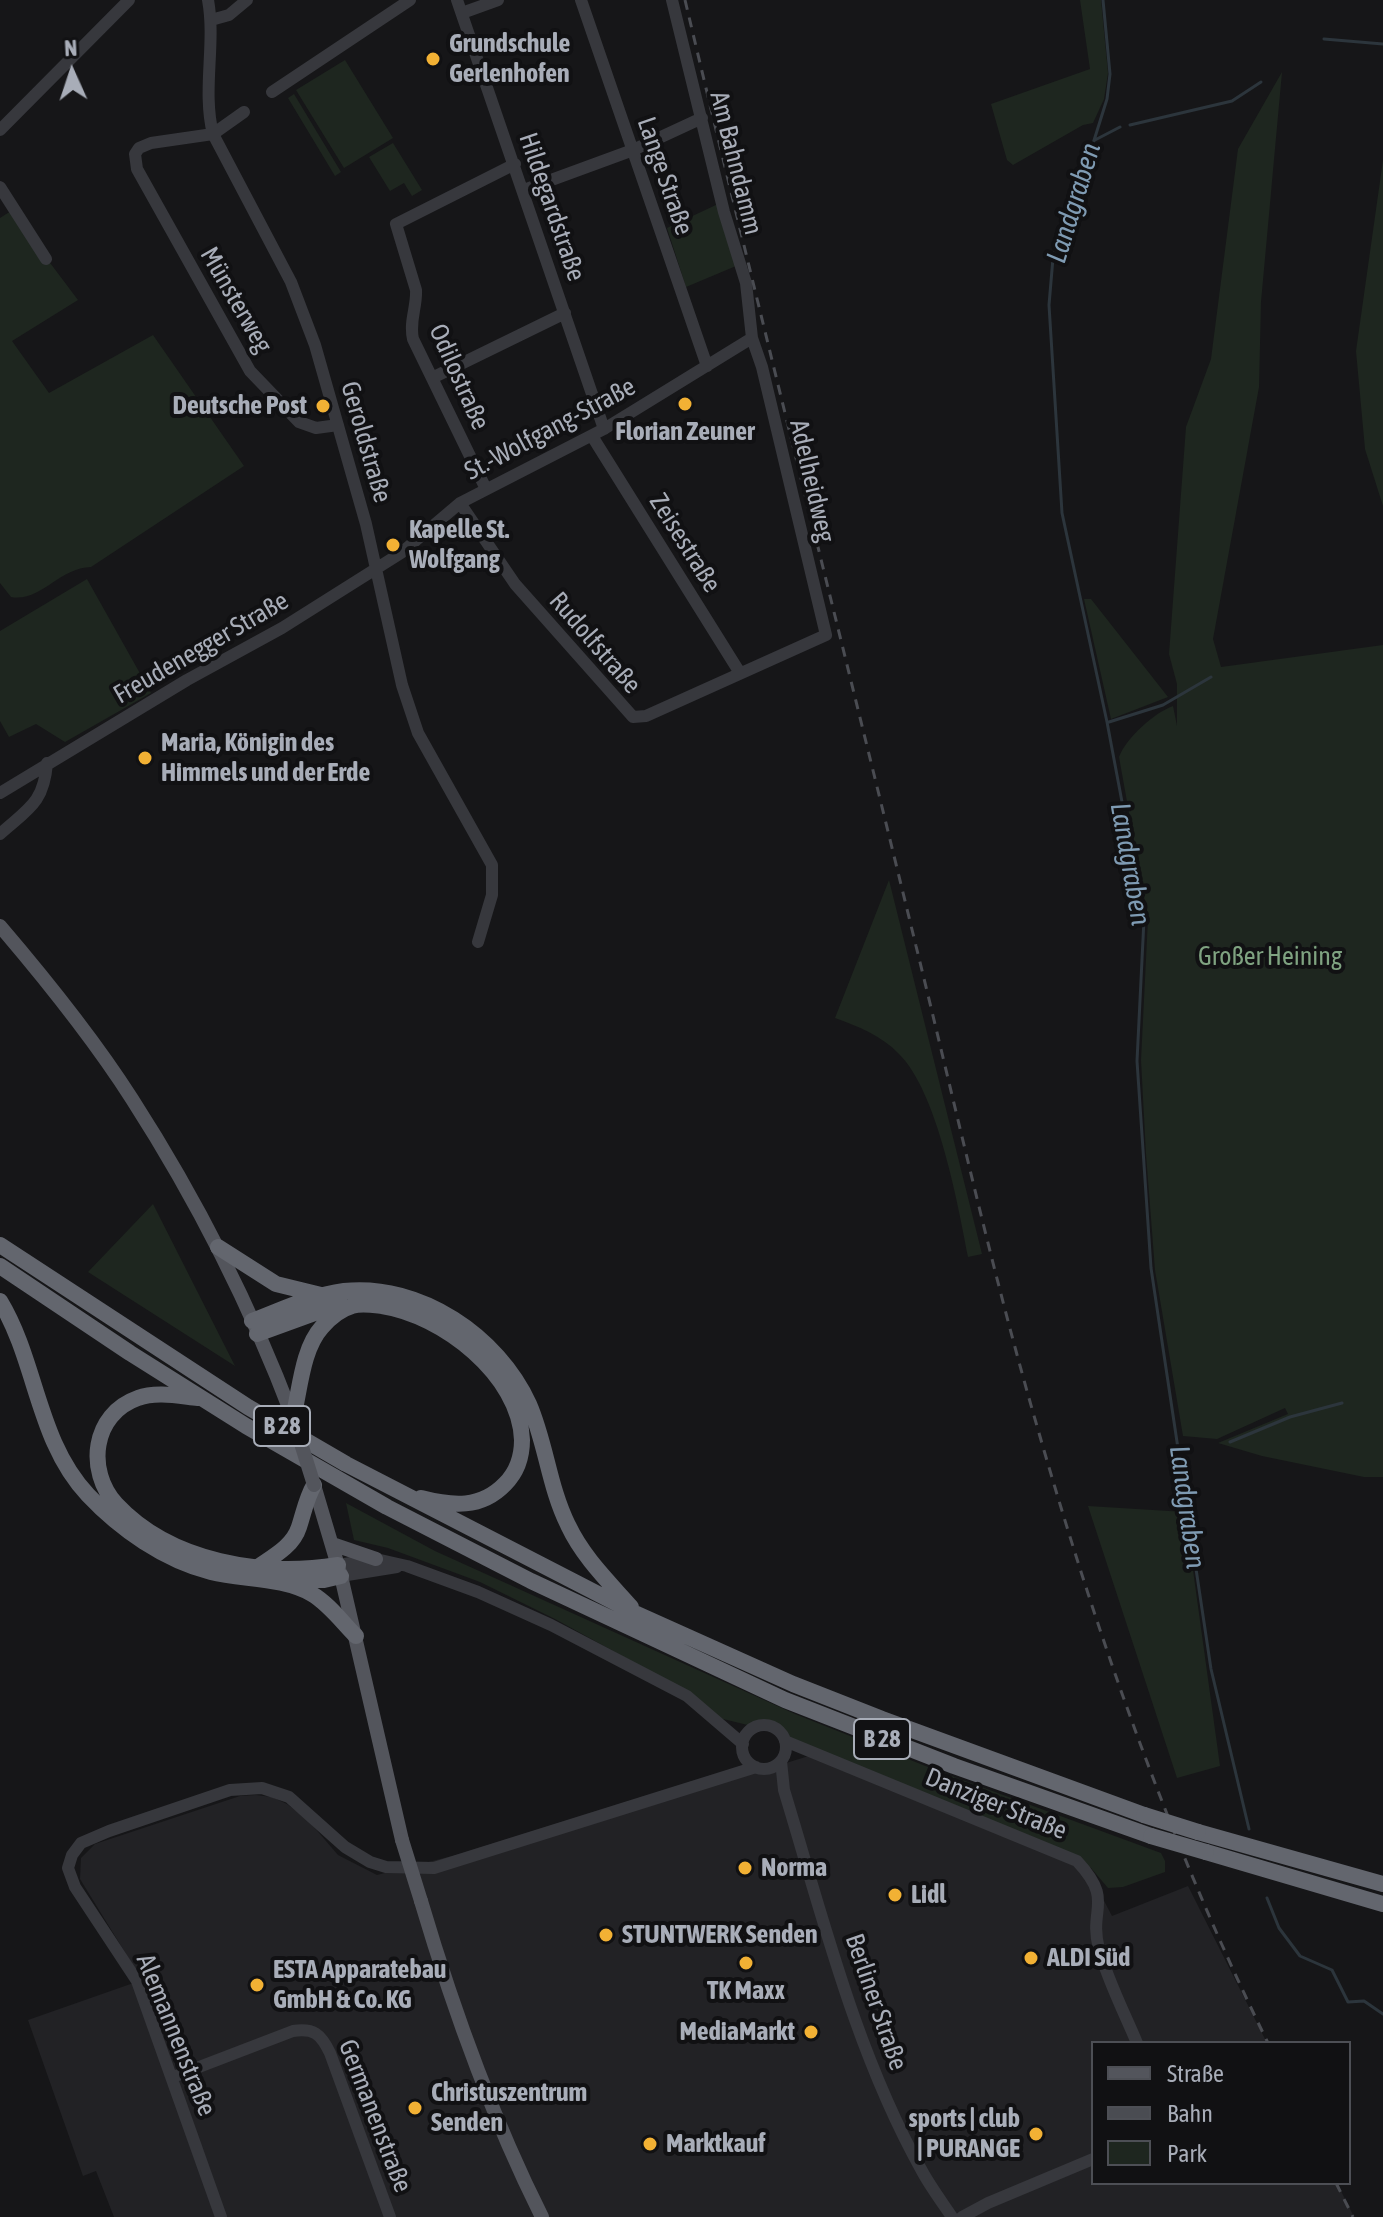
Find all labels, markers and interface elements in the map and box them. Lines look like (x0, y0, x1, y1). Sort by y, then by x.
place label: Grundschule Gerlenhofen (449, 28, 570, 90)
north arrow (32, 32, 112, 112)
text: N (64, 35, 78, 61)
marker: Grundschule Gerlenhofen (424, 50, 442, 68)
street label: Am Bahndamm (703, 88, 769, 238)
street label: Lange Straße (630, 113, 700, 239)
street label: Hildegardstraße (512, 129, 592, 285)
water label: Landgraben (1040, 139, 1108, 267)
street label: Münsterweg (193, 242, 279, 358)
street label: Odilostraße (422, 319, 496, 435)
street label: St.-Wolfgang-Straße (459, 371, 641, 487)
street label: Geroldstraße (334, 378, 398, 506)
place label: Deutsche Post (172, 390, 307, 422)
marker: Florian Zeuner (676, 395, 694, 413)
marker: Deutsche Post (314, 397, 332, 415)
place label: Florian Zeuner (615, 416, 755, 448)
street label: Adelheidweg (783, 417, 841, 545)
street label: Zeisestraße (643, 488, 727, 598)
place label: Kapelle St. Wolfgang (409, 514, 509, 576)
marker: Kapelle St. Wolfgang (384, 536, 402, 554)
street label: Freudenegger Straße (108, 585, 294, 711)
street label: Rudolfstraße (543, 586, 647, 700)
place label: Maria, Königin des Himmels und der Erde (161, 727, 370, 788)
marker: Maria, Königin des Himmels und der Erde (136, 749, 154, 767)
water label: Landgraben (1103, 800, 1157, 928)
park label: Großer Heining (1198, 941, 1342, 973)
road number: B 28 (254, 1406, 310, 1446)
water label: Landgraben (1162, 1443, 1212, 1571)
road number: B 28 (854, 1719, 910, 1759)
street label: Danziger Straße (921, 1761, 1071, 1847)
place label: Norma (761, 1852, 827, 1884)
marker: Norma (736, 1859, 754, 1877)
place label: Lidl (911, 1879, 946, 1911)
marker: Lidl (886, 1886, 904, 1904)
place label: STUNTWERK Senden (622, 1919, 818, 1951)
marker: STUNTWERK Senden (597, 1926, 615, 1944)
street label: Berliner Straße (838, 1930, 914, 2074)
place label: ALDI Süd (1047, 1942, 1130, 1974)
marker: ALDI Süd (1022, 1949, 1040, 1967)
street label: Alemannenstraße (129, 1950, 223, 2120)
place label: ESTA Apparatebau GmbH & Co. KG (273, 1954, 446, 2016)
marker: TK Maxx (737, 1954, 755, 1972)
place label: TK Maxx (707, 1975, 785, 2007)
marker: ESTA Apparatebau GmbH & Co. KG (248, 1976, 266, 1994)
place label: MediaMarkt (679, 2016, 795, 2048)
marker: MediaMarkt (802, 2023, 820, 2041)
street label: Germanenstraße (332, 2035, 418, 2197)
legend (1091, 2041, 1351, 2185)
text: Straße (1167, 2060, 1224, 2087)
place label: Christuszentrum Senden (431, 2077, 587, 2138)
marker: Christuszentrum Senden (406, 2099, 424, 2117)
text: Bahn (1167, 2100, 1213, 2127)
place label: sports | club | PURANGE (908, 2103, 1020, 2164)
marker: sports | club | PURANGE (1027, 2125, 1045, 2143)
place label: Marktkauf (666, 2128, 765, 2160)
marker: Marktkauf (641, 2135, 659, 2153)
text: Park (1167, 2140, 1207, 2167)

